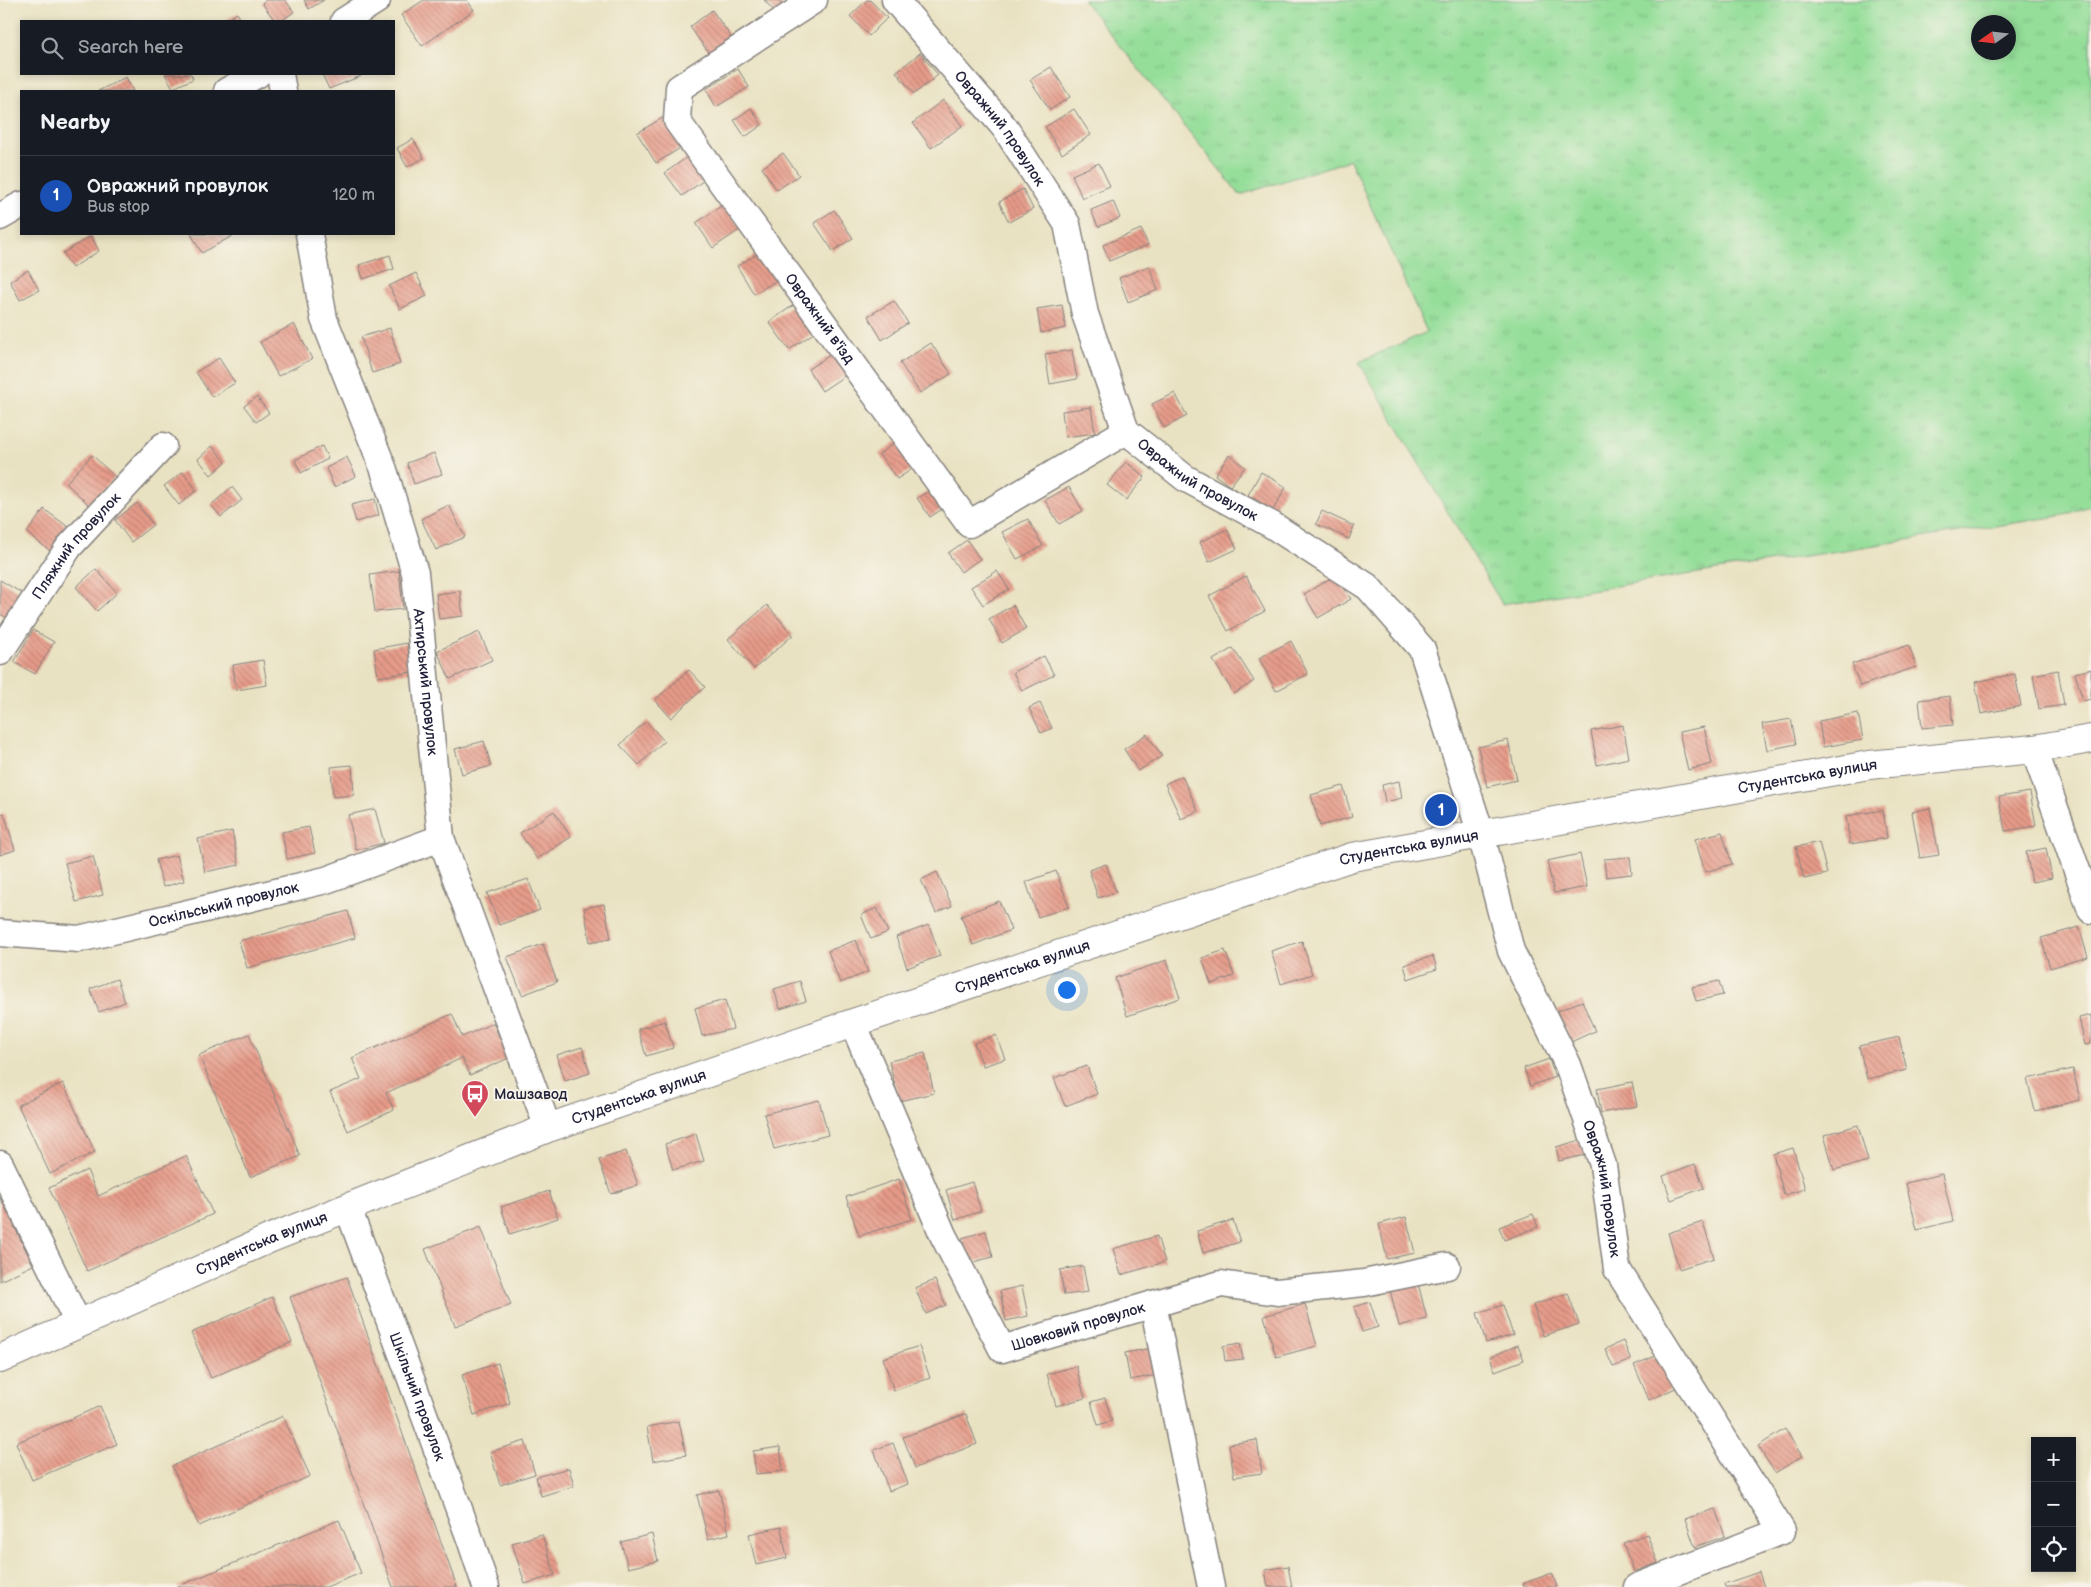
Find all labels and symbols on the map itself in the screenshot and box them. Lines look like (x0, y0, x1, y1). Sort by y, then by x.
north arrow (1971, 15, 2016, 60)
street label: Овражний провулок (950, 67, 1049, 190)
street label: Овражний в'їзд (781, 270, 859, 368)
street label: Овражний провулок (1133, 435, 1261, 526)
street label: Пляжний провулок (28, 489, 125, 603)
street label: Ахтирський провулок (408, 607, 442, 757)
street label: Студентська вулиця (1737, 755, 1878, 798)
pin: 1 (1425, 791, 1457, 829)
street label: Студентська вулиця (1337, 826, 1480, 871)
street label: Оскільський провулок (147, 878, 301, 932)
street label: Студентська вулиця (953, 936, 1093, 998)
your location (1054, 977, 1080, 1003)
street label: Студентська вулиця (569, 1065, 709, 1129)
bus stop icon: Машзавод (460, 1079, 490, 1118)
place label: Машзавод (494, 1085, 567, 1104)
street label: Овражний провулок (1578, 1118, 1624, 1259)
street label: Студентська вулиця (193, 1208, 330, 1280)
street label: Шовковий провулок (1009, 1298, 1147, 1356)
street label: Шкільний провулок (385, 1330, 449, 1464)

